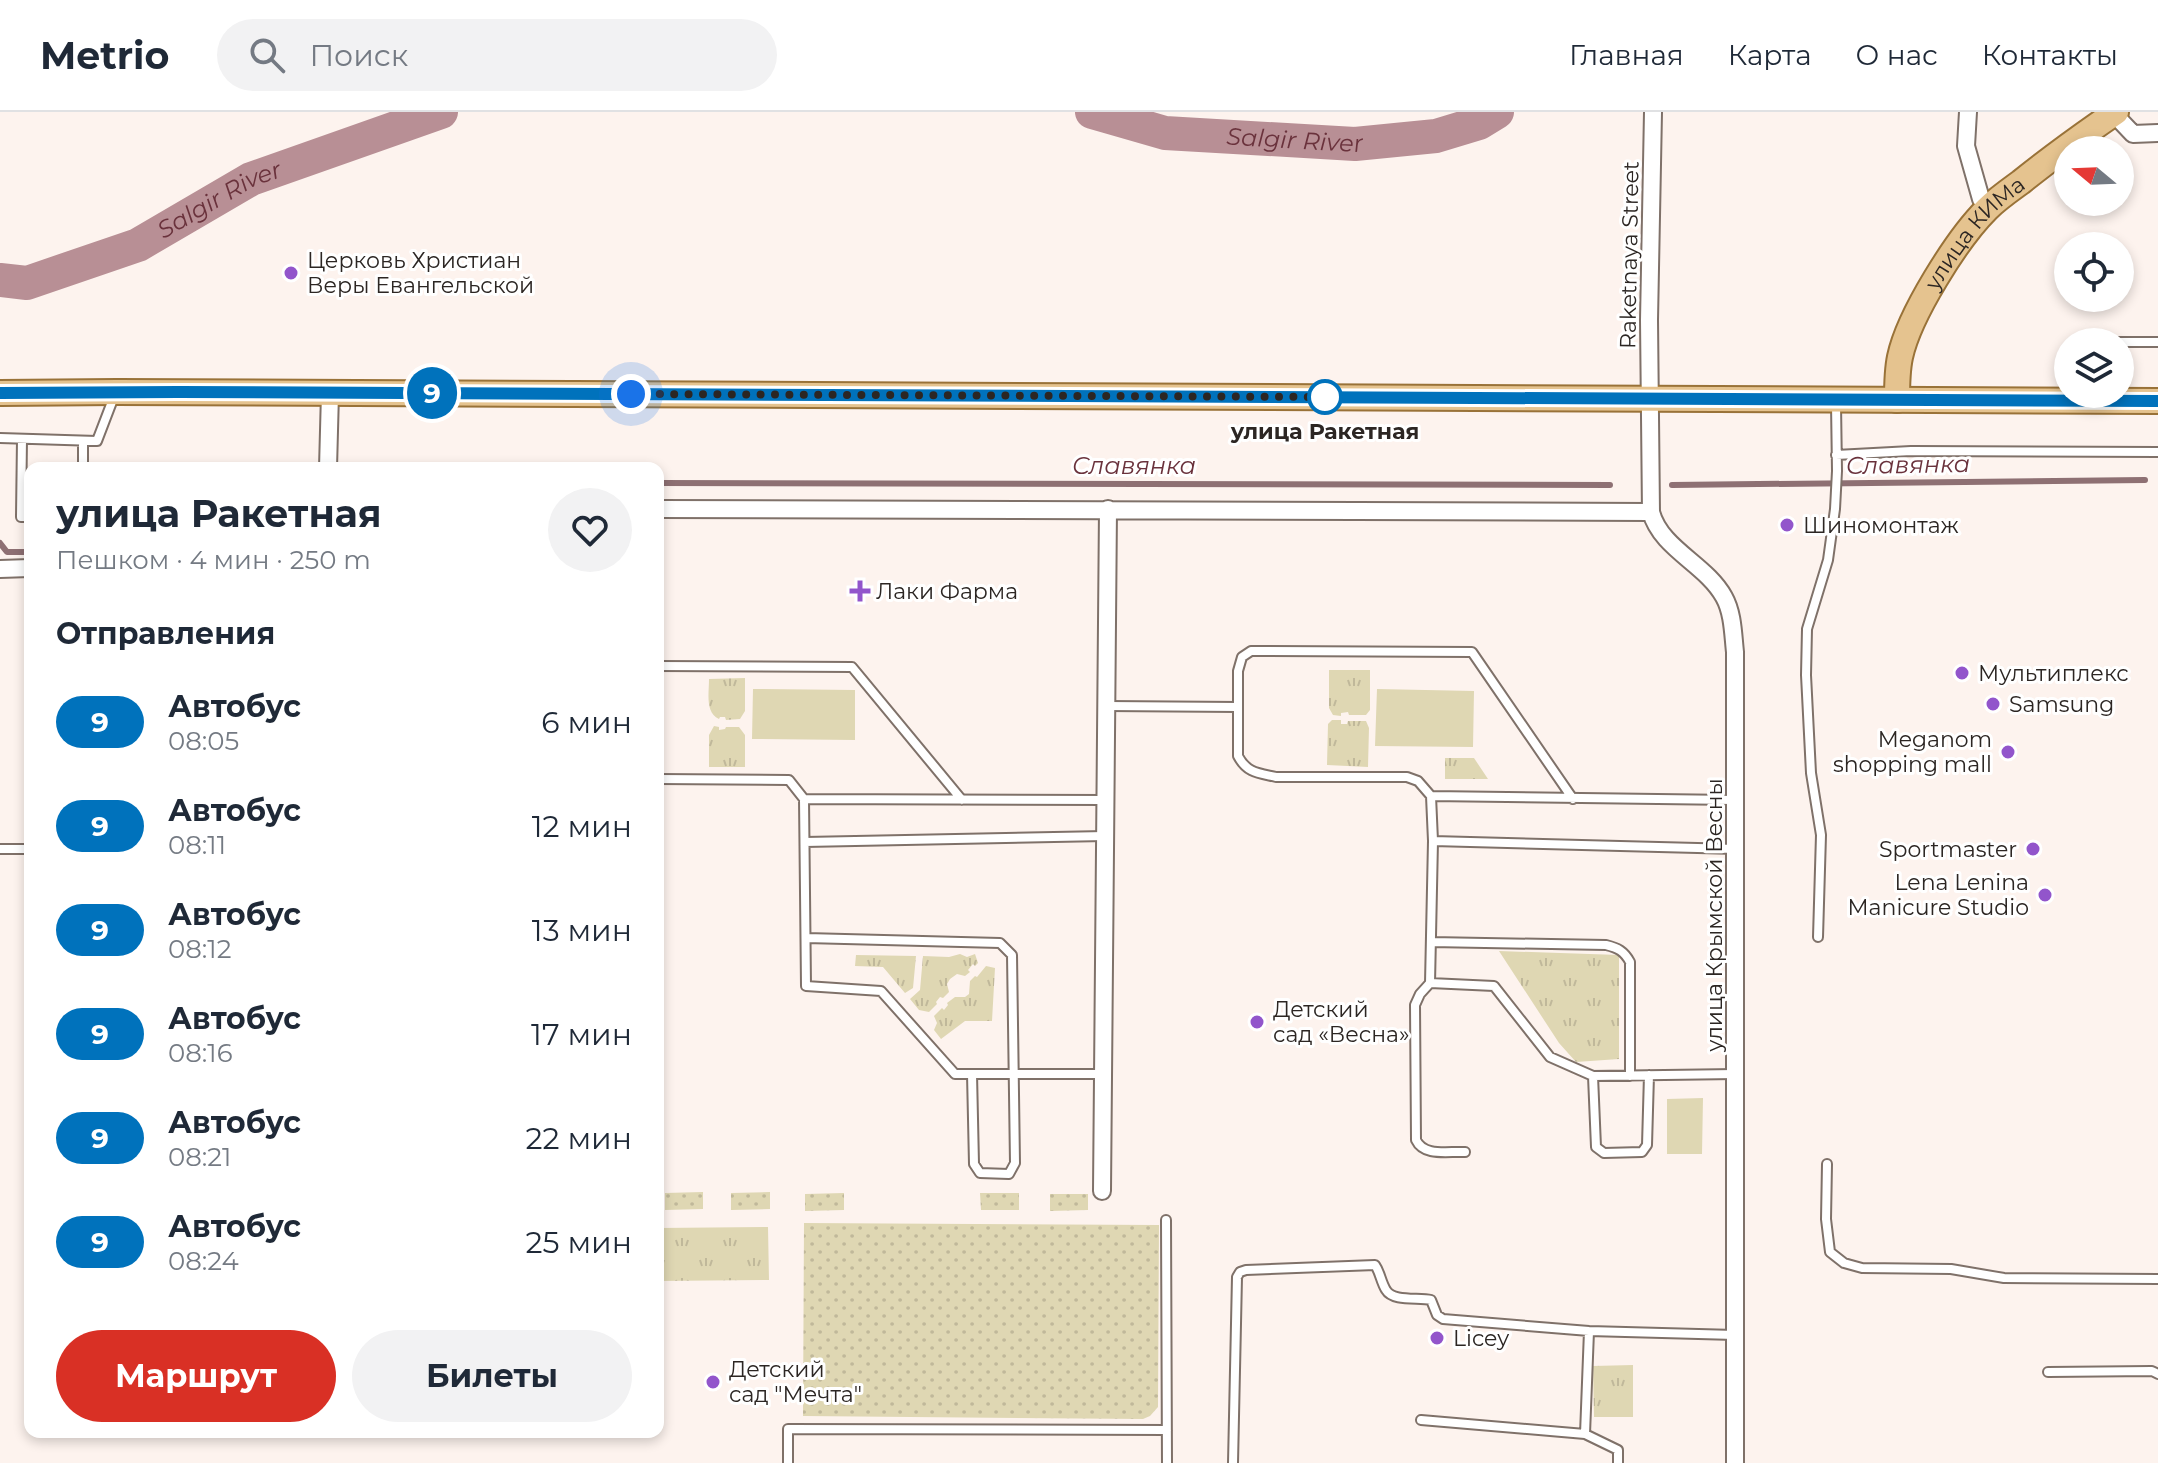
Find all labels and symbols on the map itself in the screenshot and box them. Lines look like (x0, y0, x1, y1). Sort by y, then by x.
water label: Salgir River (1226, 122, 1366, 158)
north arrow (2054, 136, 2134, 216)
water label: Salgir River (152, 154, 286, 244)
street label: Raketnaya Street (1614, 161, 1645, 349)
street label: улица КИМа (1919, 171, 2030, 296)
place label: Церковь Христиан Веры Евангельской (307, 247, 534, 299)
marker: Церковь Христиан Веры Евангельской (282, 264, 300, 282)
line badge: 9 (406, 367, 458, 419)
your location (611, 374, 651, 414)
marker: улица Ракетная (1308, 380, 1342, 414)
place label: улица Ракетная (1230, 418, 1419, 445)
water label: Славянка (1846, 449, 1970, 480)
water label: Славянка (1072, 451, 1196, 480)
place label: Шиномонтаж (1803, 512, 1959, 539)
marker: Шиномонтаж (1778, 516, 1796, 534)
place label: Лаки Фарма (876, 578, 1018, 605)
marker: Лаки Фарма (851, 582, 869, 600)
place label: Мультиплекс (1978, 660, 2129, 687)
marker: Мультиплекс (1953, 664, 1971, 682)
place label: Samsung (2009, 691, 2114, 718)
marker: Samsung (1984, 695, 2002, 713)
place label: Meganom shopping mall (1833, 726, 1992, 778)
marker: Meganom shopping mall (1999, 743, 2017, 761)
street label: улица Крымской Весны (1701, 778, 1728, 1053)
place label: Sportmaster (1879, 836, 2017, 863)
marker: Sportmaster (2024, 840, 2042, 858)
place label: Lena Lenina Manicure Studio (1848, 869, 2029, 921)
marker: Lena Lenina Manicure Studio (2036, 886, 2054, 904)
place label: Детский сад «Весна» (1273, 996, 1409, 1048)
marker: Детский сад «Весна» (1248, 1013, 1266, 1031)
place label: Licey (1453, 1325, 1509, 1352)
marker: Licey (1428, 1329, 1446, 1347)
place label: Детский сад "Мечта" (729, 1356, 862, 1408)
marker: Детский сад "Мечта" (704, 1373, 722, 1391)

